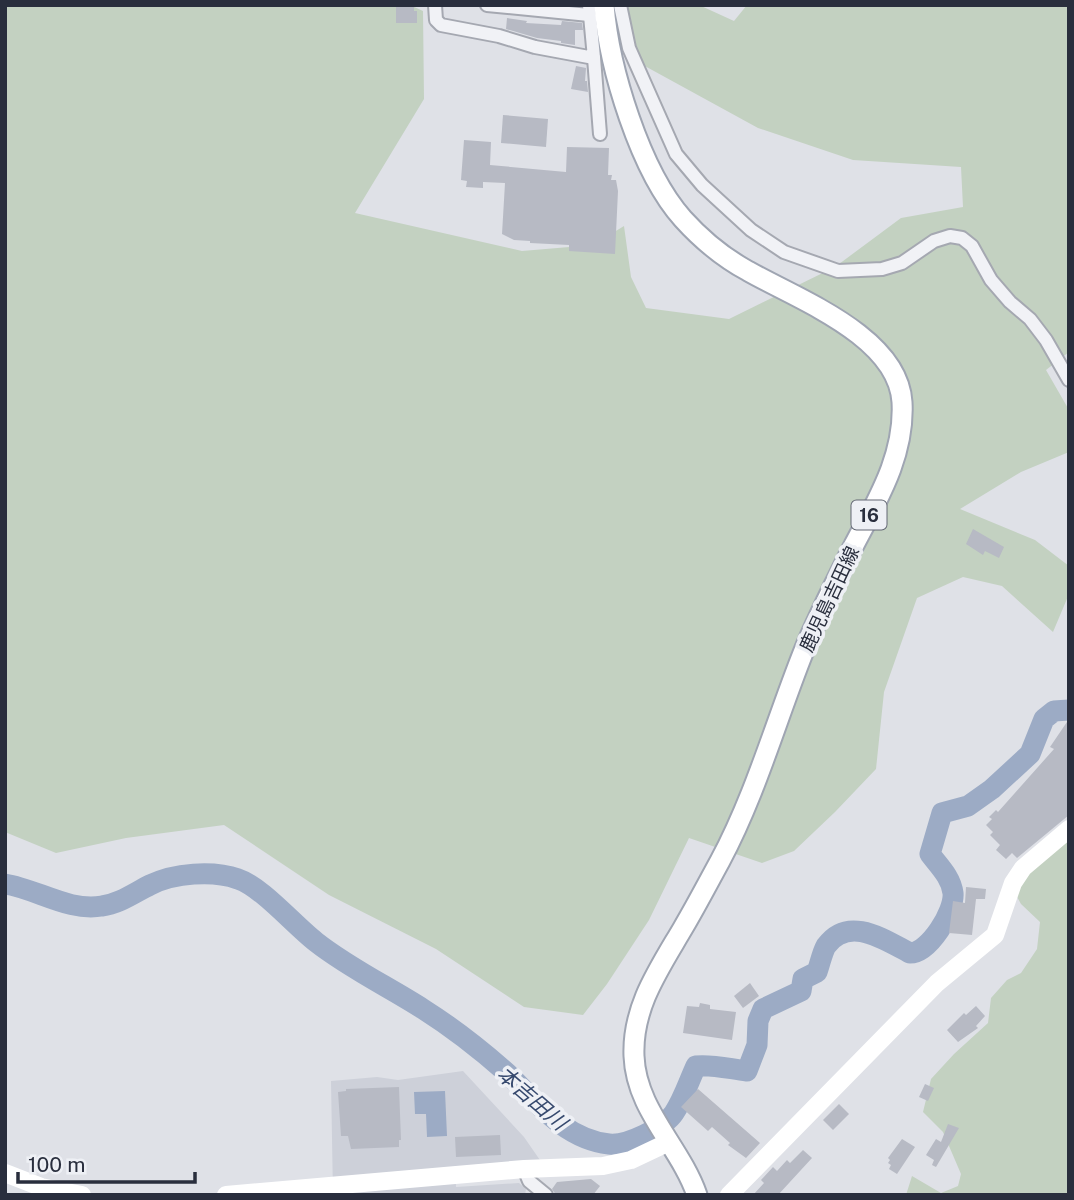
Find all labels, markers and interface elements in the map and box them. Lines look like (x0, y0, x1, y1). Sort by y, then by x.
road number: 16 (852, 500, 886, 530)
street label: 鹿児島吉田線 (795, 543, 863, 655)
water label: 本吉田川 (492, 1061, 573, 1136)
scale bar (18, 1140, 194, 1184)
text: 100 m (28, 1152, 85, 1177)

